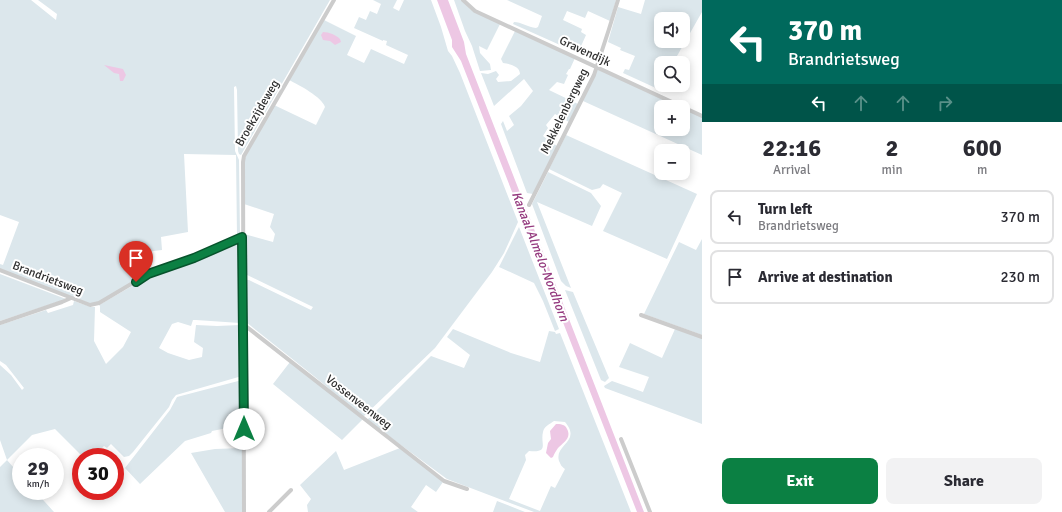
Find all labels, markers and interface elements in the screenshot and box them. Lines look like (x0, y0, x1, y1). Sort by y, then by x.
map controls (654, 12, 690, 180)
button: sound (654, 12, 690, 48)
text: 370 m (788, 14, 862, 48)
icon: left (722, 16, 774, 68)
street label: Gravendijk (557, 33, 613, 70)
text: Brandrietsweg (788, 48, 900, 70)
button: search (654, 56, 690, 92)
street label: Mekkelenbergweg (537, 66, 592, 156)
street label: Broekzijdeweg (232, 77, 283, 149)
icon: left (808, 92, 830, 114)
icon: ahead (850, 92, 872, 114)
icon: ahead (892, 92, 914, 114)
icon: right (934, 92, 956, 114)
button: + (654, 100, 690, 136)
text: 22:16 (762, 133, 821, 163)
text: 2 (886, 133, 898, 163)
text: 600 (963, 133, 1002, 163)
button: − (654, 144, 690, 180)
text: Arrival (773, 162, 810, 178)
text: min (882, 162, 903, 178)
text: m (977, 162, 987, 178)
water label: Kanaal Almelo-Nordhorn (508, 189, 573, 324)
text: Turn left (758, 200, 812, 218)
icon: left (724, 206, 746, 228)
text: 370 m (1000, 208, 1040, 226)
text: Brandrietsweg (758, 218, 839, 234)
pin (119, 241, 153, 282)
icon: arrive (125, 247, 147, 269)
street label: Brandrietsweg (10, 258, 85, 299)
icon: arrive (724, 266, 746, 288)
text: Arrive at destination (758, 268, 893, 286)
text: 230 m (1000, 268, 1040, 286)
street label: Vossenveenweg (323, 372, 395, 433)
position arrow (223, 408, 265, 450)
speed limit sign: 30 (72, 448, 124, 500)
text: 29 (27, 456, 49, 481)
button: Exit (722, 458, 878, 504)
button: Share (886, 458, 1042, 504)
text: km/h (27, 478, 49, 490)

